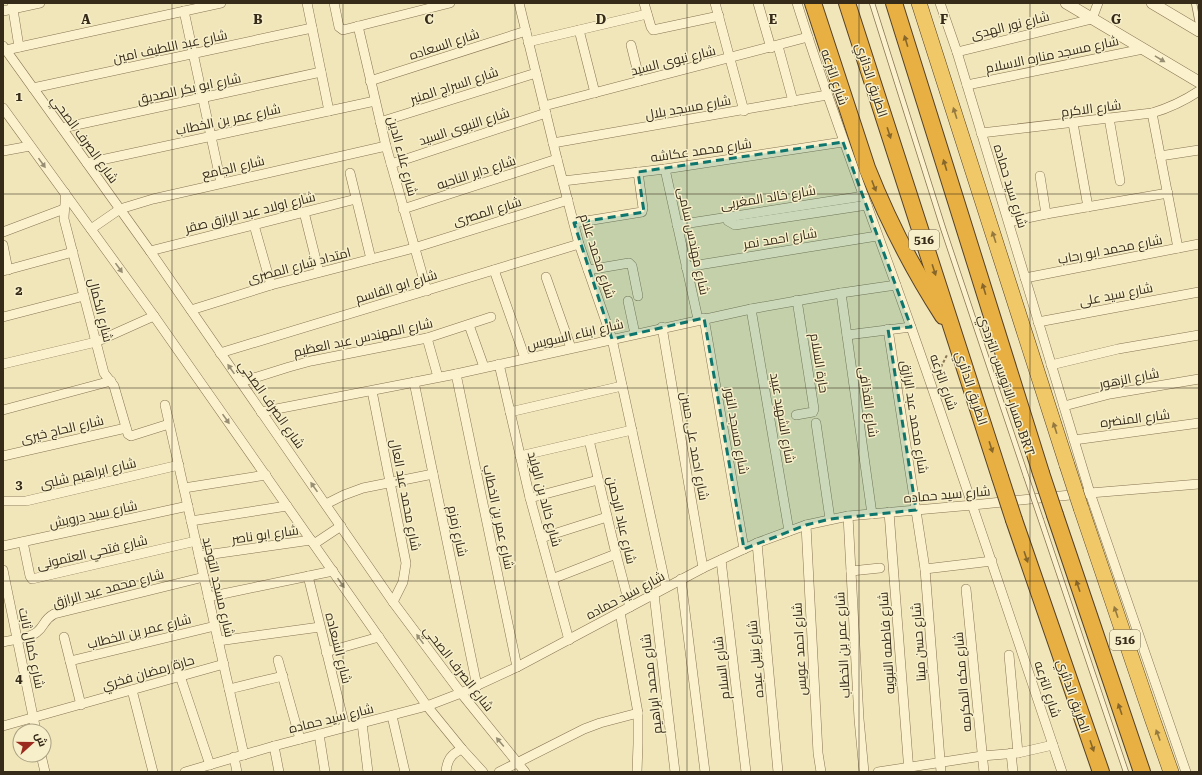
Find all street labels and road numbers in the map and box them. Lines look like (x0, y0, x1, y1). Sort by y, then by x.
street label: شارع نور الهدى (969, 8, 1051, 43)
street label: شارع السعاده (407, 26, 481, 64)
street label: شارع عبد اللطيف امين (112, 27, 229, 67)
street label: شارع مسجد مناره الاسلام (984, 33, 1121, 78)
street label: الطريق الدائري (850, 41, 891, 120)
street label: شارع نبوى السيد (629, 43, 718, 79)
street label: شارع الترعه (817, 47, 851, 108)
street label: شارع السراج المنير (407, 64, 501, 108)
street label: شارع ابو بكر الصديق (136, 70, 243, 108)
street label: شارع الصرف الصحي (45, 93, 121, 188)
street label: شارع مسجد بلال (644, 93, 732, 123)
street label: شارع الاكرم (1060, 97, 1122, 122)
street label: شارع عمر بن الخطاب (174, 101, 282, 139)
street label: شارع النبوى السيد (417, 105, 512, 149)
street label: شارع علاء الدين (384, 115, 420, 198)
street label: شارع محمد عكاشه (650, 136, 753, 166)
street label: شارع سيد حماده (990, 142, 1030, 230)
street label: شارع الجامع (200, 153, 266, 183)
street label: شارع داير الناحيه (435, 153, 518, 193)
street label: شارع خالد المغربى (719, 183, 817, 213)
street label: شارع مهندس سامى (674, 186, 712, 296)
street label: شارع اولاد عبد الرازق صقر (182, 189, 317, 237)
street label: شارع المصرى (451, 194, 523, 230)
street label: شارع محمد علام (575, 212, 618, 301)
street label: شارع احمد نمر (741, 225, 818, 253)
road number: 516 (909, 230, 939, 250)
street label: شارع محمد ابو رحاب (1057, 232, 1164, 268)
street label: امتداد شارع المصرى (246, 244, 353, 287)
street label: شارع ابو القاسم (353, 267, 439, 308)
street label: شارع الكمال (84, 277, 116, 344)
street label: شارع سيد على (1078, 280, 1154, 310)
street label: مسار الاتوبيس الترددي BRT (972, 313, 1038, 459)
street label: شارع المهندس عبد العظيم (292, 315, 434, 362)
street label: شارع ابناء السويس (525, 316, 625, 354)
street label: حارة السلام (805, 332, 832, 394)
street label: الطريق الدائري (950, 349, 991, 428)
street label: شارع الترعه (926, 352, 960, 413)
street label: شارع الصرف الصحي (233, 357, 308, 453)
street label: شارع محمد عبد الرازق (897, 359, 931, 475)
street label: شارع الزهور (1097, 365, 1161, 393)
street label: شارع القذافى (855, 366, 881, 438)
street label: شارع الشهيد عبيد (766, 372, 798, 465)
street label: شارع مسجد النور (720, 386, 752, 476)
street label: شارع احمد على حسن (677, 391, 711, 502)
street label: شارع المنضره (1099, 407, 1171, 431)
street label: شارع الحاج خيرى (19, 413, 105, 447)
street label: شارع محمد عبد العال (386, 438, 424, 552)
street label: شارع خالد بن الوليد (524, 450, 564, 549)
street label: شارع ابراهيم شلبى (39, 455, 138, 494)
street label: شارع عمر بن الخطاب (479, 463, 517, 571)
street label: شارع عباد الرحمن (603, 475, 639, 566)
street label: شارع سيد حماده (903, 483, 991, 507)
street label: شارع سيد درويش (48, 498, 139, 532)
street label: شارع زمزم (443, 504, 470, 559)
street label: شارع ابو ناصر (230, 522, 300, 548)
street label: شارع فتحي العتمونى (35, 532, 150, 575)
street label: شارع مسجد التوحيد (199, 535, 237, 639)
street label: شارع محمد عبد الرازق (51, 566, 166, 612)
street label: شارع سيد حماده (583, 568, 668, 623)
street label: شارع عمر بن الخطاب (832, 591, 854, 699)
street label: شارع فاطمه النبويه (875, 591, 899, 695)
street label: شارع احمد عويس (790, 602, 810, 696)
street label: شارع حسن مينا (908, 602, 930, 682)
street label: شارع كمال ثابت (15, 606, 47, 690)
street label: شارع عمر بن الخطاب (86, 611, 193, 653)
street label: شارع السعاده (321, 611, 355, 685)
street label: شارع نبيل عبده (745, 619, 767, 698)
street label: شارع الصرف الصحي (418, 623, 497, 716)
road number: 516 (1110, 630, 1140, 650)
street label: شارع مكه المكرمه (951, 631, 975, 733)
street label: شارع محمد ابراهيم (638, 633, 667, 735)
street label: شارع السلام (710, 635, 735, 700)
street label: حارة رمضان فخري (100, 652, 197, 696)
street label: الطريق الدائري (1051, 657, 1093, 736)
street label: شارع الترعه (1030, 659, 1064, 720)
street label: شارع سيد حماده (287, 701, 375, 737)

